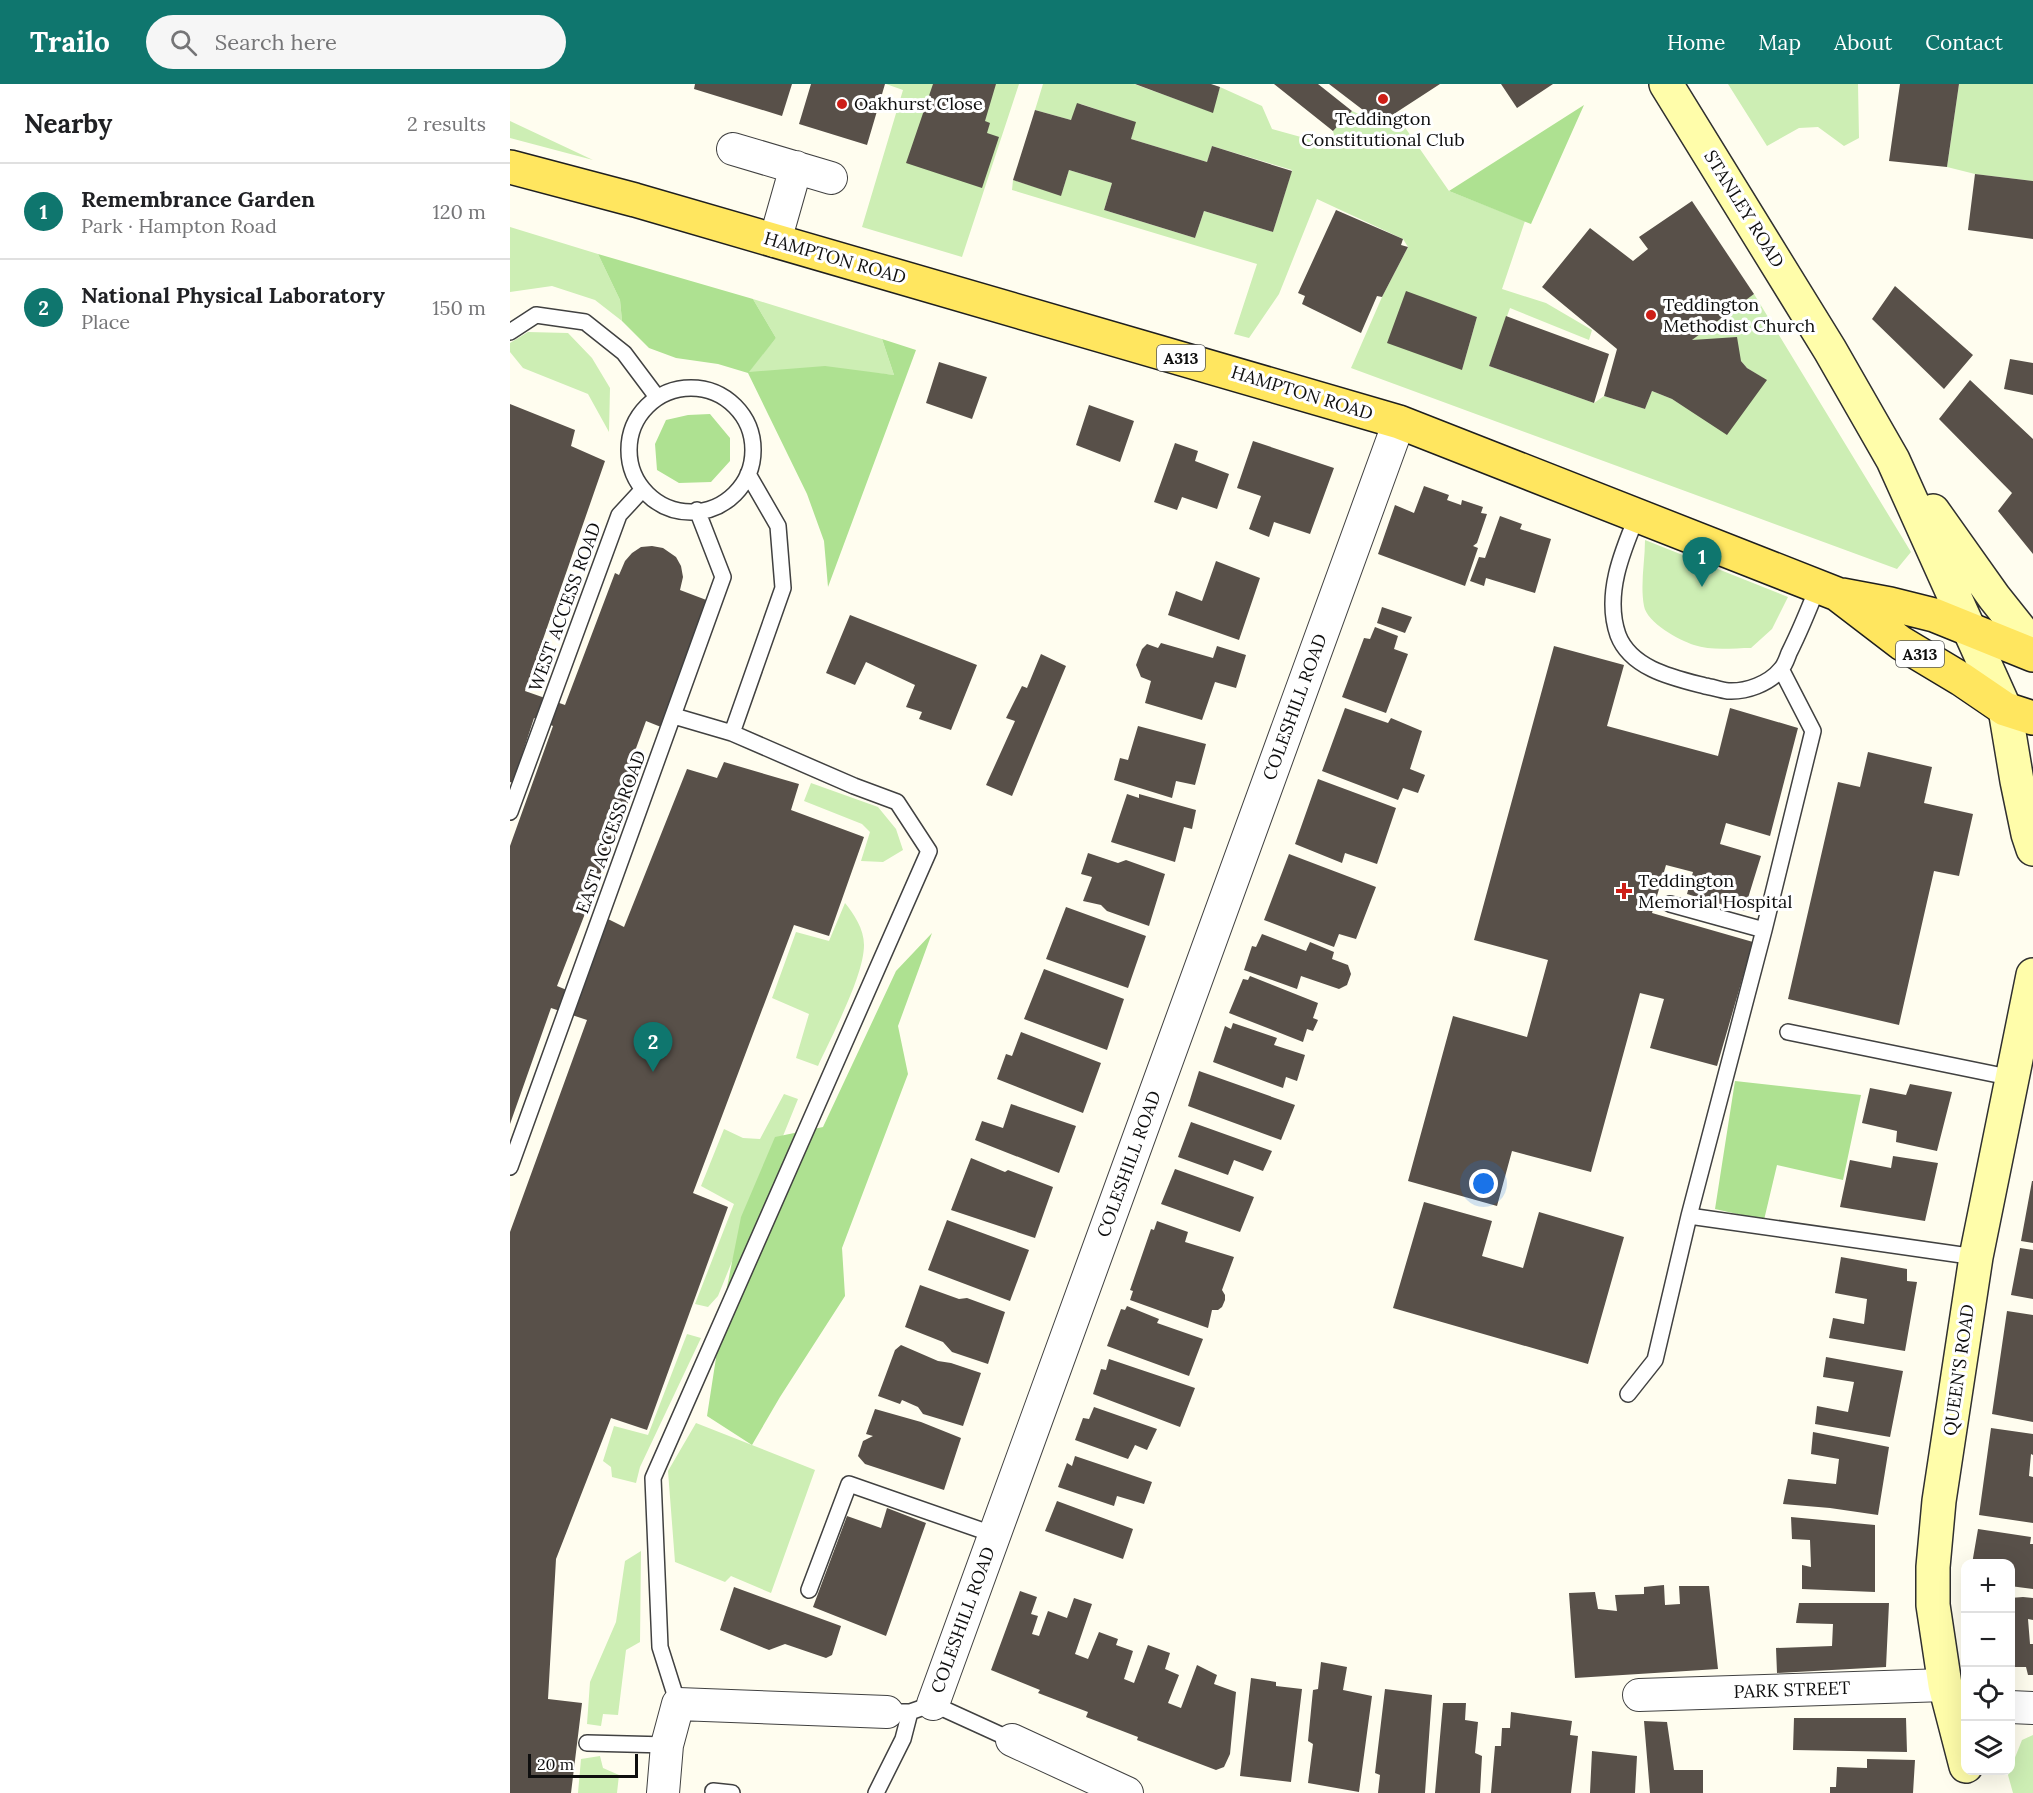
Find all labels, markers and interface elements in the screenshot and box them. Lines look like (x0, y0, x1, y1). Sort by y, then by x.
search box (146, 15, 566, 69)
text: Trailo (30, 24, 110, 60)
icon: search (167, 26, 200, 59)
text: Search here (215, 28, 337, 56)
text: Home (1667, 29, 1725, 56)
text: Map (1758, 29, 1801, 56)
text: About (1834, 29, 1892, 56)
text: Contact (1925, 29, 2003, 56)
place label: Oakhurst Close (854, 92, 983, 115)
marker: Teddington Constitutional Club (1376, 92, 1390, 106)
marker: Oakhurst Close (835, 97, 849, 111)
text: Nearby (24, 107, 112, 140)
place label: Teddington Constitutional Club (1301, 107, 1465, 151)
text: 2 results (407, 111, 486, 136)
street label: STANLEY ROAD (1699, 146, 1790, 272)
text: Remembrance Garden (81, 185, 315, 213)
text: 1 (39, 199, 48, 224)
text: 120 m (432, 199, 486, 224)
text: Park · Hampton Road (81, 213, 277, 238)
street label: HAMPTON ROAD (761, 226, 909, 289)
text: National Physical Laboratory (81, 281, 385, 309)
place label: Teddington Methodist Church (1663, 293, 1816, 337)
text: 2 (38, 295, 49, 320)
text: 150 m (432, 295, 486, 320)
marker: Teddington Methodist Church (1644, 308, 1658, 322)
text: Place (81, 309, 130, 334)
road number: A313 (1157, 345, 1205, 371)
street label: HAMPTON ROAD (1229, 360, 1376, 425)
street label: WEST ACCESS ROAD (523, 519, 606, 695)
pin: 1 (1682, 538, 1722, 587)
street label: COLESHILL ROAD (1257, 630, 1332, 783)
road number: A313 (1896, 641, 1944, 667)
street label: EAST ACCESS ROAD (570, 747, 651, 916)
place label: Teddington Memorial Hospital (1638, 869, 1792, 913)
marker: Teddington Memorial Hospital (1615, 882, 1633, 900)
pin: 2 (634, 1022, 672, 1072)
street label: COLESHILL ROAD (1091, 1087, 1166, 1240)
your location (1469, 1169, 1498, 1198)
street label: QUEEN'S ROAD (1938, 1303, 1979, 1437)
street label: COLESHILL ROAD (925, 1543, 1000, 1696)
map controls (1961, 1559, 2015, 1775)
button: + (1961, 1559, 2015, 1613)
button: − (1961, 1613, 2015, 1667)
button: locate (1961, 1667, 2015, 1721)
street label: PARK STREET (1733, 1676, 1851, 1703)
button: layers (1961, 1721, 2015, 1775)
scale bar (528, 1751, 638, 1778)
text: 20 m (537, 1754, 574, 1774)

